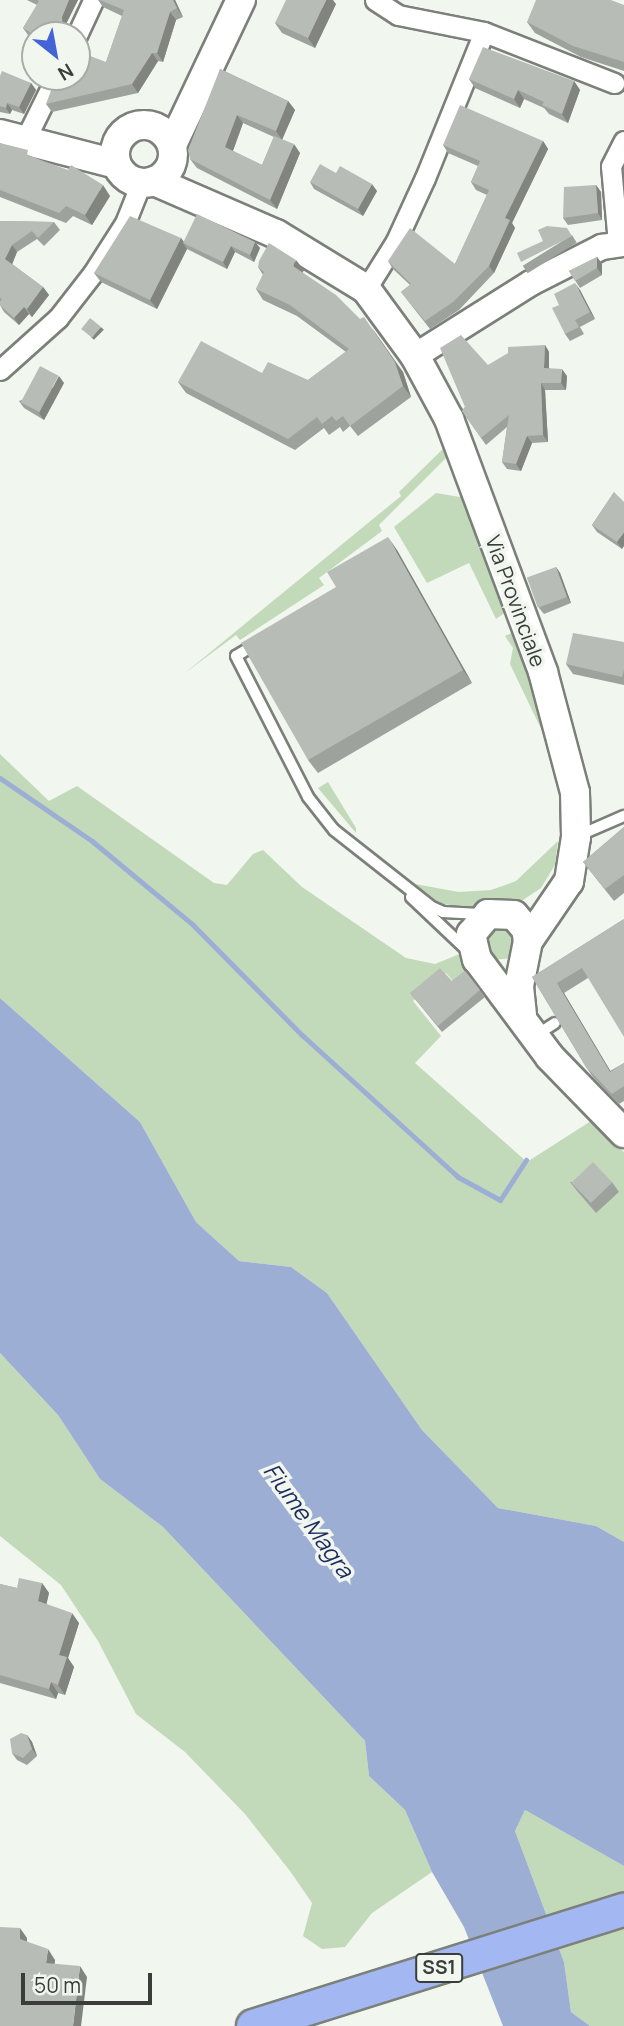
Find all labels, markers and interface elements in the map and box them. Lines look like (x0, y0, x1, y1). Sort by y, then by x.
north arrow (21, 21, 91, 91)
text: N (53, 58, 78, 87)
street label: Via Provinciale (481, 532, 551, 670)
water label: Fiume Magra (258, 1458, 360, 1582)
road number: SS1 (414, 1952, 464, 1984)
scale bar (24, 1960, 156, 2004)
text: 50 m (34, 1971, 81, 1999)

